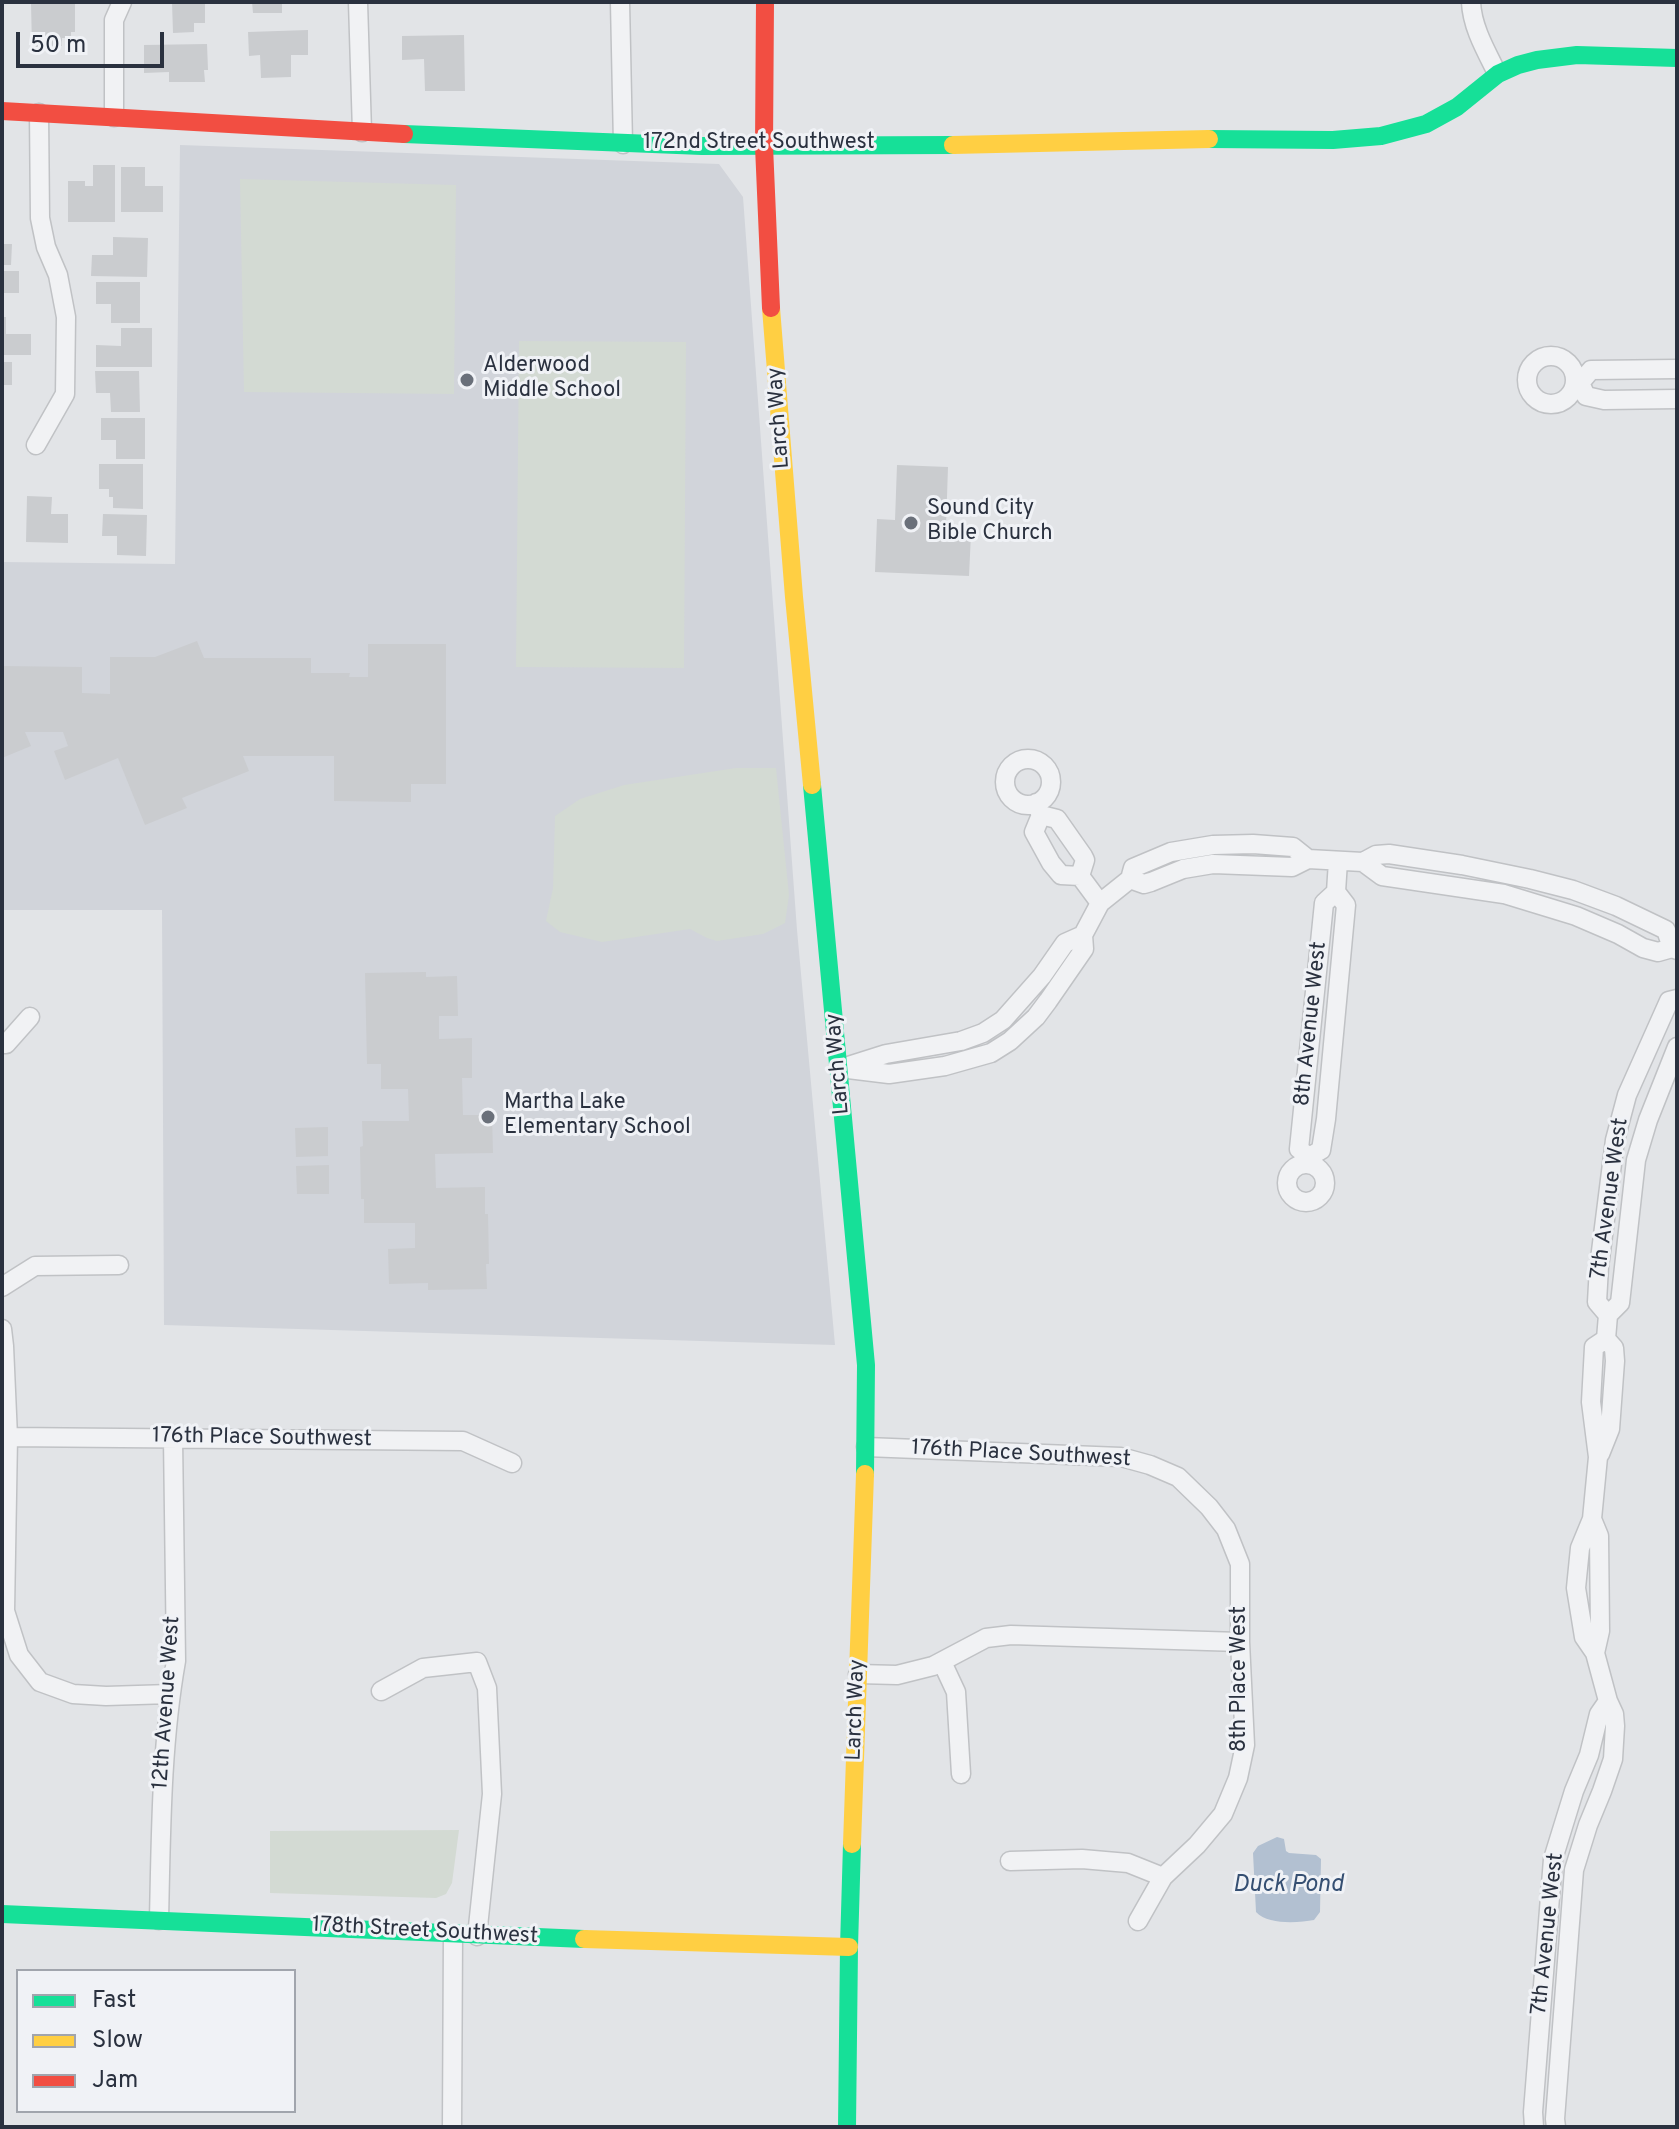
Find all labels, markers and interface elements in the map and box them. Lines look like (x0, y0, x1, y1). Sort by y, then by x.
scale bar (20, 16, 168, 66)
text: 50 m (30, 31, 86, 61)
street label: 172nd Street Southwest (643, 131, 875, 157)
place label: Alderwood Middle School (483, 354, 621, 406)
street label: Larch Way (763, 366, 797, 470)
marker: Alderwood Middle School (458, 371, 476, 389)
place label: Sound City Bible Church (927, 497, 1053, 548)
marker: Sound City Bible Church (902, 514, 920, 532)
street label: 8th Avenue West (1290, 940, 1334, 1108)
street label: Larch Way (821, 1012, 857, 1116)
place label: Martha Lake Elementary School (504, 1091, 691, 1142)
marker: Martha Lake Elementary School (479, 1108, 497, 1126)
street label: 7th Avenue West (1587, 1116, 1635, 1282)
street label: 176th Place Southwest (152, 1424, 372, 1454)
street label: 176th Place Southwest (911, 1436, 1131, 1474)
street label: 8th Place West (1228, 1606, 1254, 1752)
street label: 12th Avenue West (149, 1615, 187, 1791)
street label: Larch Way (842, 1659, 872, 1761)
street label: 7th Avenue West (1527, 1852, 1571, 2016)
water label: Duck Pond (1233, 1872, 1343, 1900)
street label: 178th Street Southwest (311, 1913, 539, 1951)
legend (16, 1969, 296, 2113)
text: Fast (92, 1986, 136, 2016)
text: Slow (92, 2026, 143, 2056)
text: Jam (92, 2066, 138, 2096)

